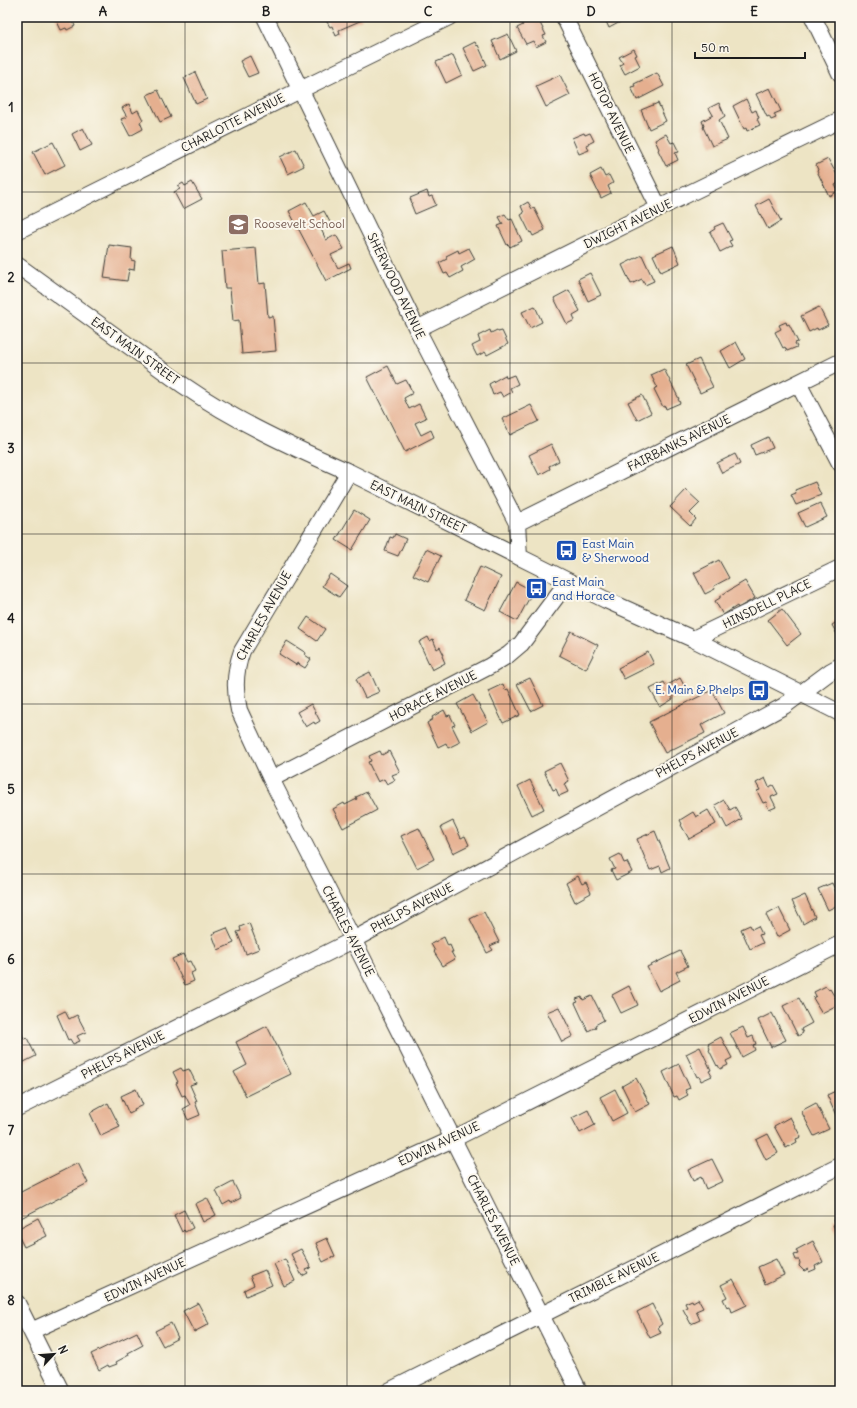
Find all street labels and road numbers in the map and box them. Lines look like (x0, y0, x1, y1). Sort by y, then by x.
street label: HOTOP AVENUE (585, 70, 638, 156)
street label: CHARLOTTE AVENUE (178, 90, 287, 155)
street label: DWIGHT AVENUE (581, 196, 674, 251)
street label: SHERWOOD AVENUE (364, 230, 429, 341)
street label: EAST MAIN STREET (88, 314, 182, 388)
street label: FAIRBANKS AVENUE (625, 411, 733, 474)
street label: EAST MAIN STREET (368, 477, 469, 536)
street label: CHARLES AVENUE (233, 568, 294, 663)
street label: HINSDELL PLACE (720, 576, 813, 631)
street label: HORACE AVENUE (386, 667, 479, 724)
street label: PHELPS AVENUE (653, 724, 741, 781)
street label: PHELPS AVENUE (368, 879, 456, 936)
street label: CHARLES AVENUE (319, 883, 378, 979)
street label: EDWIN AVENUE (686, 973, 771, 1026)
street label: PHELPS AVENUE (79, 1027, 167, 1082)
street label: EDWIN AVENUE (396, 1118, 482, 1169)
street label: CHARLES AVENUE (464, 1172, 523, 1268)
street label: TRIMBLE AVENUE (566, 1249, 661, 1306)
street label: EDWIN AVENUE (102, 1254, 188, 1305)

